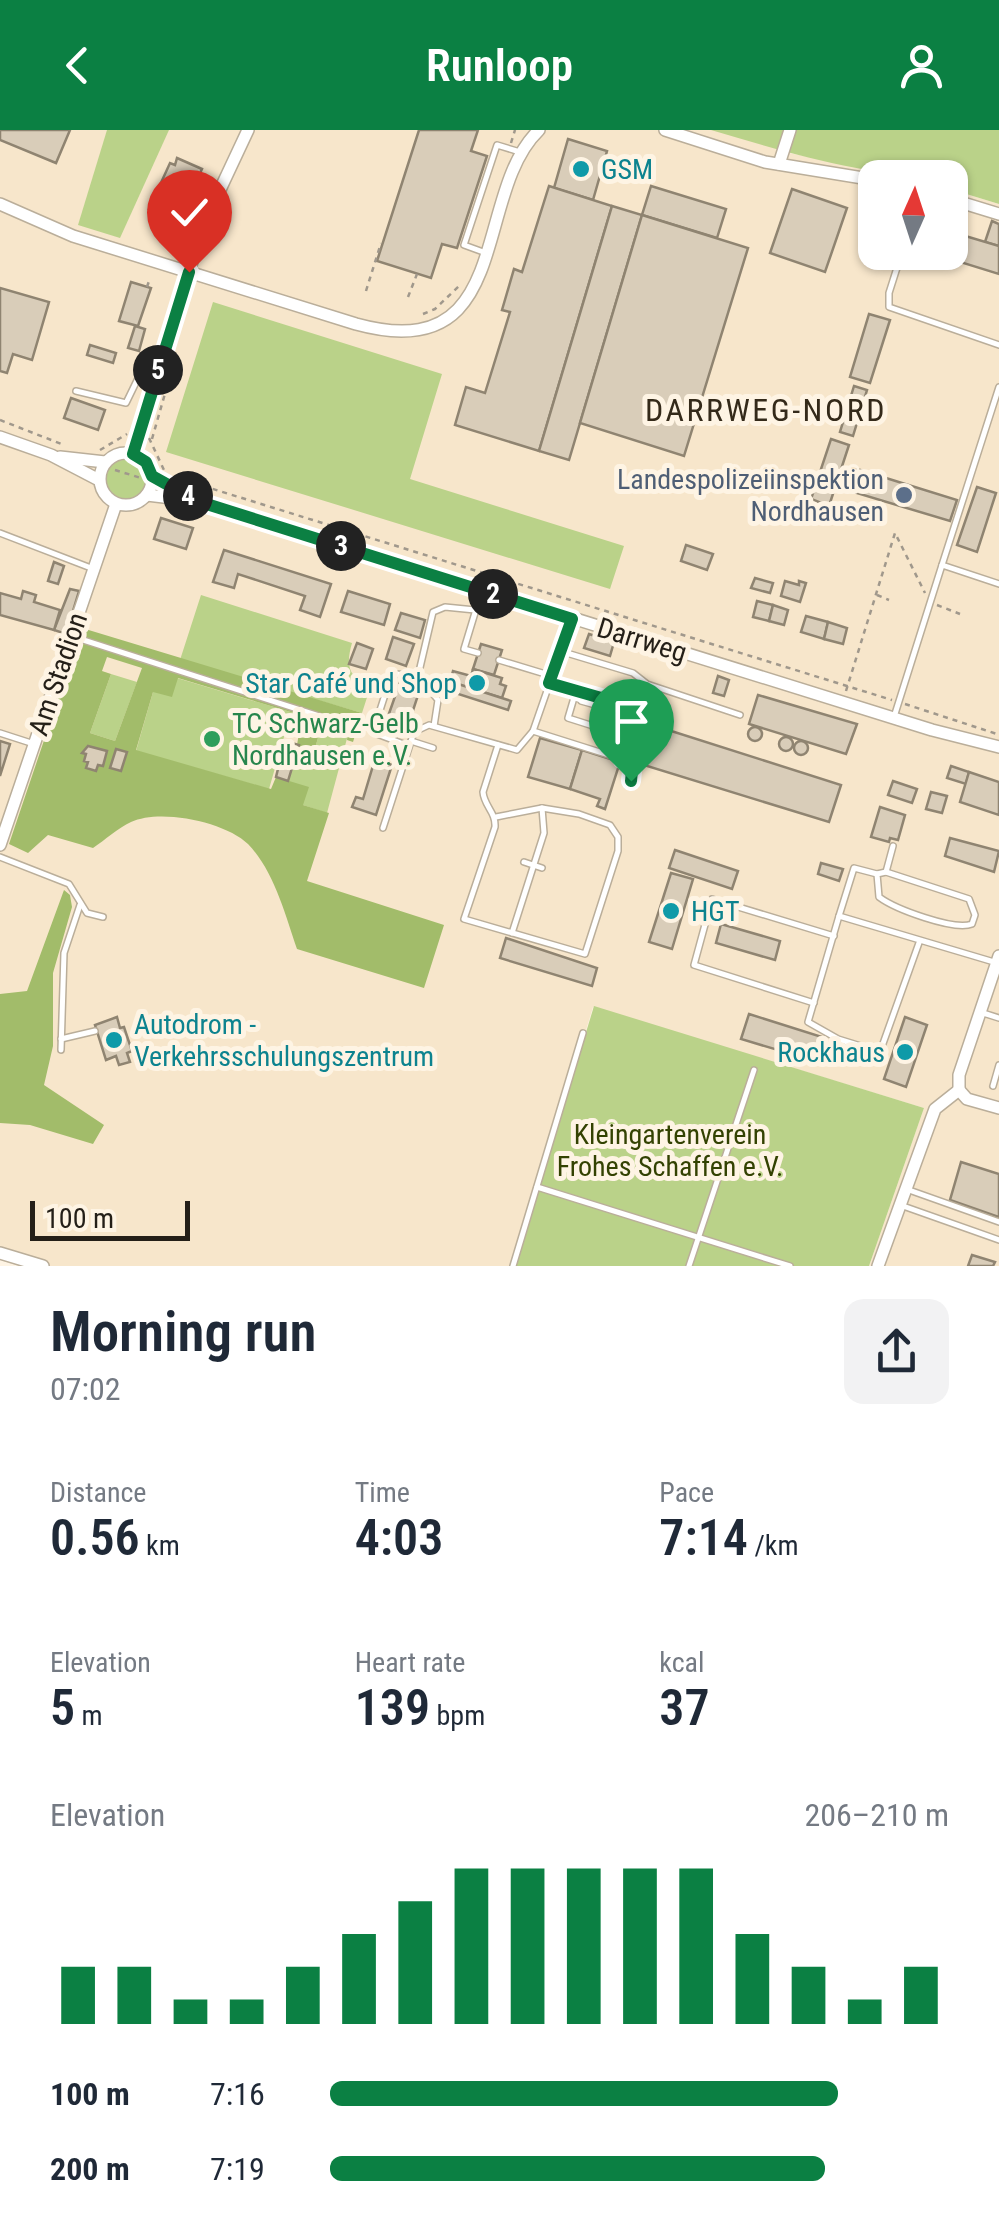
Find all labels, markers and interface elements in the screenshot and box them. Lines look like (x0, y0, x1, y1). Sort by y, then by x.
icon: back (50, 38, 105, 93)
icon: person (894, 38, 949, 93)
text: Runloop (426, 39, 573, 92)
place label: GSM (601, 153, 653, 186)
marker: GSM (570, 158, 592, 180)
north arrow (858, 160, 968, 270)
map controls (858, 160, 968, 270)
pin (147, 170, 232, 273)
icon: check (162, 185, 217, 240)
pin: 5 (133, 345, 183, 395)
text: 5 (151, 353, 165, 386)
district label: DARRWEG-NORD (645, 391, 887, 429)
place label: Landespolizeiinspektion Nordhausen (617, 463, 884, 528)
pin: 4 (163, 471, 213, 521)
text: 4 (181, 479, 195, 512)
marker: Landespolizeiinspektion Nordhausen (893, 484, 915, 506)
pin: 3 (316, 521, 366, 571)
text: 3 (334, 529, 348, 562)
pin: 2 (468, 569, 518, 619)
text: 2 (486, 577, 500, 610)
street label: Am Stadion (22, 608, 94, 740)
street label: Darrweg (593, 611, 691, 669)
place label: Star Café und Shop (245, 667, 457, 700)
marker: Star Café und Shop (466, 672, 488, 694)
pin (589, 679, 674, 782)
icon: arrive (604, 694, 659, 749)
place label: TC Schwarz-Gelb Nordhausen e.V. (232, 707, 419, 772)
marker: TC Schwarz-Gelb Nordhausen e.V. (201, 728, 223, 750)
place label: HGT (691, 895, 739, 928)
marker: HGT (660, 900, 682, 922)
place label: Autodrom - Verkehrsschulungszentrum (134, 1008, 434, 1073)
marker: Autodrom - Verkehrsschulungszentrum (103, 1029, 125, 1051)
place label: Rockhaus (777, 1036, 885, 1069)
marker: Rockhaus (894, 1041, 916, 1063)
park label: Kleingartenverein Frohes Schaffen e.V. (557, 1118, 783, 1183)
scale bar (30, 1196, 190, 1240)
text: 100 m (45, 1202, 114, 1235)
button: share (844, 1299, 949, 1404)
text: Morning run (50, 1300, 316, 1364)
text: 07:02 (50, 1370, 121, 1408)
text: Distance (50, 1476, 147, 1509)
text: Time (355, 1476, 410, 1509)
text: Pace (659, 1476, 714, 1509)
text: 0.56 (50, 1509, 140, 1567)
text: 4:03 (355, 1509, 443, 1567)
text: 7:14 (659, 1509, 748, 1567)
text: km (140, 1529, 180, 1562)
text: /km (748, 1529, 799, 1562)
text: Elevation (50, 1646, 151, 1679)
text: Heart rate (355, 1646, 465, 1679)
text: kcal (659, 1646, 704, 1679)
text: 5 (50, 1679, 75, 1737)
text: 139 (355, 1679, 430, 1737)
text: 37 (659, 1679, 710, 1737)
text: m (75, 1699, 103, 1732)
text: bpm (430, 1699, 485, 1732)
text: Elevation (50, 1796, 165, 1834)
text: 206–210 m (804, 1796, 949, 1834)
text: 100 m (50, 2075, 130, 2113)
text: 7:16 (210, 2075, 265, 2113)
text: 200 m (50, 2150, 130, 2188)
text: 7:19 (210, 2150, 265, 2188)

